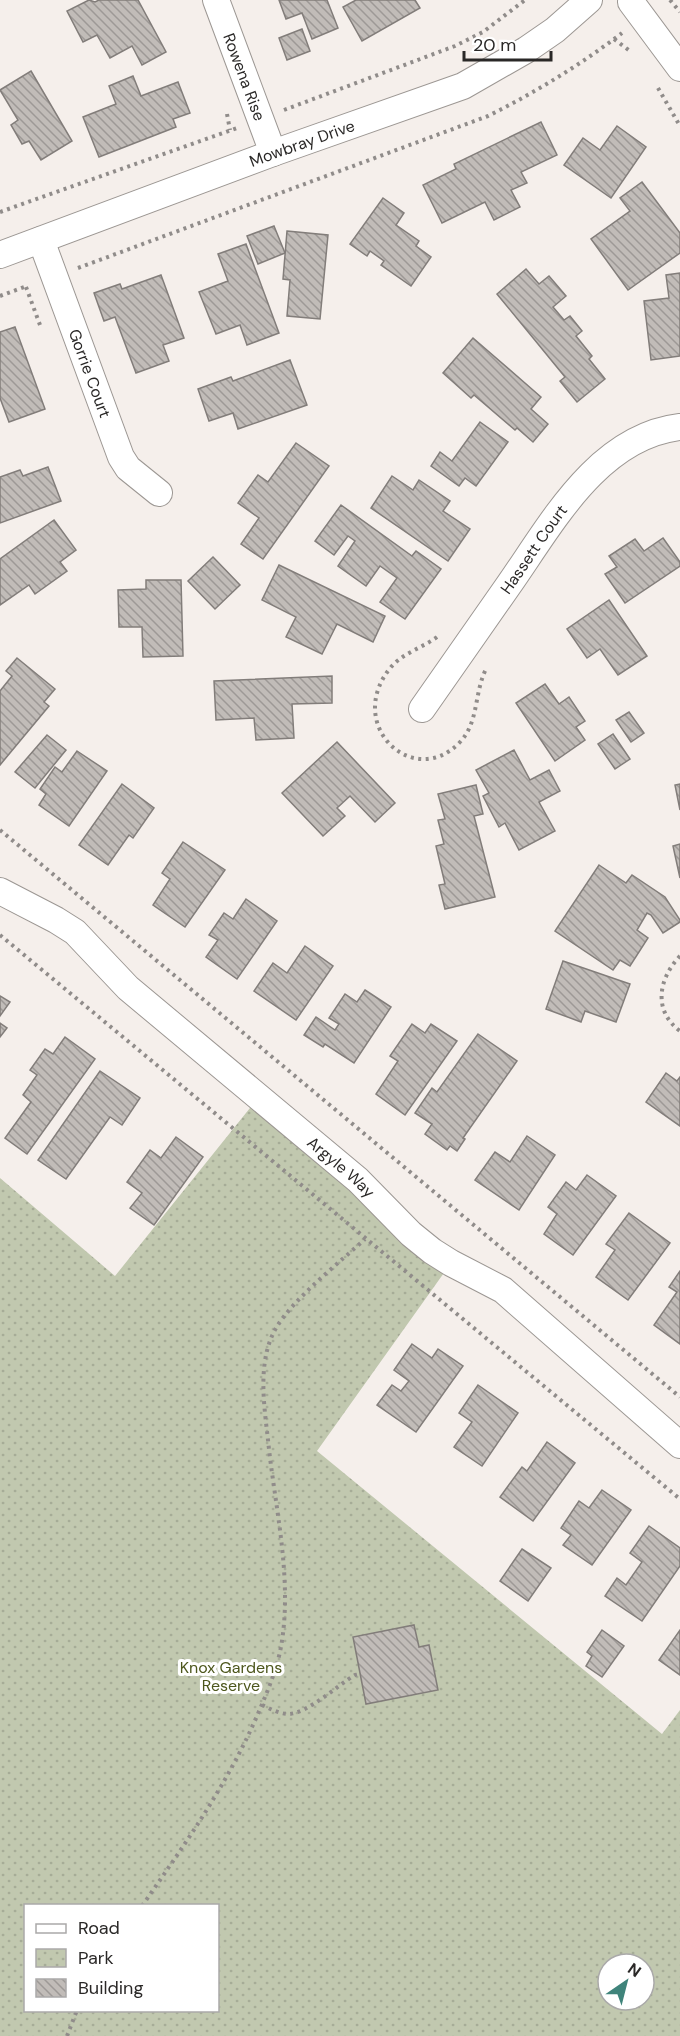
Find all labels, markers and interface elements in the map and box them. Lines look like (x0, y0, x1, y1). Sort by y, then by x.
scale bar (464, 24, 551, 62)
street label: Rowena Rise (218, 30, 270, 124)
text: 20 m (473, 33, 516, 57)
street label: Mowbray Drive (246, 115, 358, 172)
street label: Gorrie Court (64, 326, 116, 421)
street label: Hassett Court (496, 500, 572, 598)
street label: Argyle Way (303, 1132, 379, 1202)
park label: Knox Gardens Reserve (180, 1657, 282, 1696)
legend (24, 1904, 219, 2012)
text: Road (78, 1916, 120, 1940)
text: Park (78, 1946, 114, 1970)
north arrow (596, 1952, 656, 2012)
text: N (624, 1958, 645, 1982)
text: Building (78, 1976, 143, 2000)

